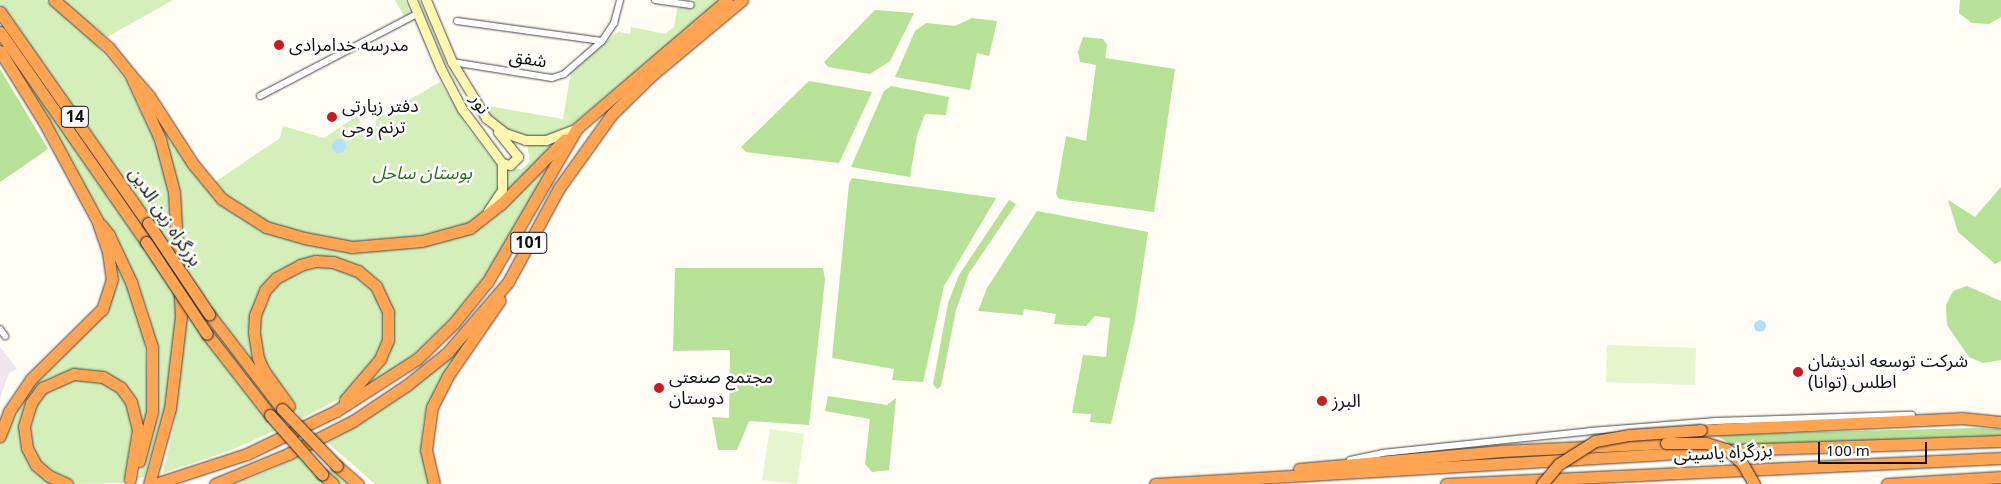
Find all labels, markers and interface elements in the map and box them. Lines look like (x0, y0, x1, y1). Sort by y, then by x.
place label: مدرسه خدامرادی (289, 34, 409, 56)
marker: مدرسه خدامرادی (273, 39, 285, 51)
street label: شفق (508, 45, 548, 73)
street label: نور (466, 90, 494, 118)
place label: دفتر زیارتی ترنم وحی (342, 96, 419, 138)
road number: 14 (60, 104, 90, 130)
marker: دفتر زیارتی ترنم وحی (326, 111, 338, 123)
park label: بوستان ساحل (372, 162, 472, 184)
street label: بزرگراه زین الدین (124, 163, 206, 271)
road number: 101 (510, 230, 548, 256)
place label: شرکت توسعه اندیشان اطلس (توانا) (1808, 351, 1968, 394)
marker: شرکت توسعه اندیشان اطلس (توانا) (1792, 366, 1804, 378)
place label: مجتمع صنعتی دوستان (669, 367, 773, 409)
marker: مجتمع صنعتی دوستان (653, 382, 665, 394)
place label: البرز (1332, 390, 1361, 412)
marker: البرز (1316, 395, 1328, 407)
scale bar (1821, 432, 1930, 464)
text: 100 m (1826, 435, 1870, 467)
street label: بزرگراه یاسینی (1673, 440, 1773, 466)

